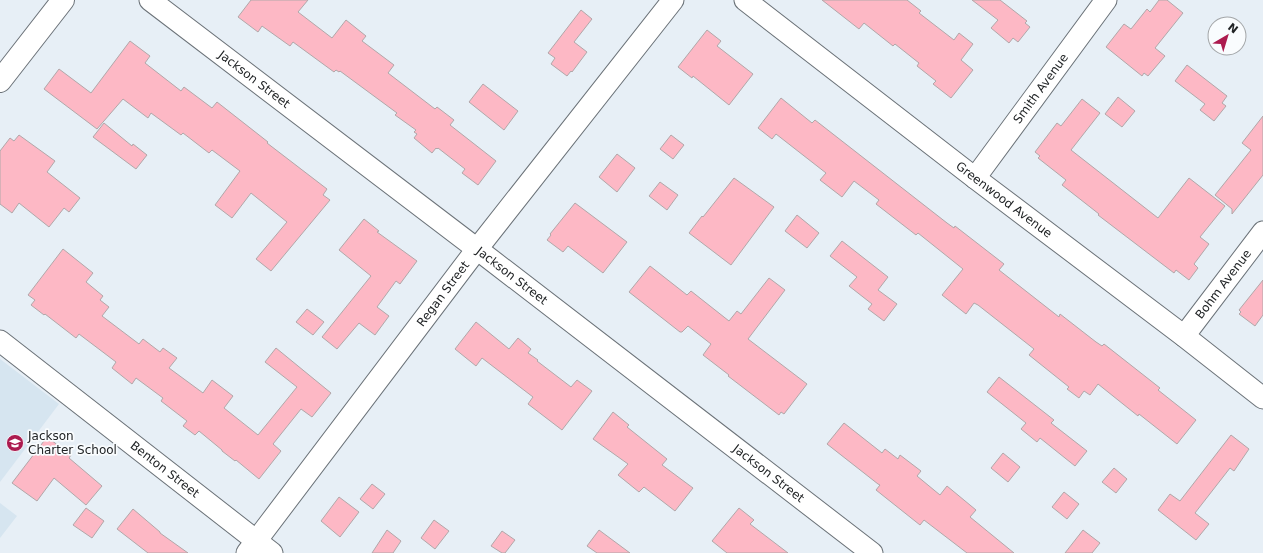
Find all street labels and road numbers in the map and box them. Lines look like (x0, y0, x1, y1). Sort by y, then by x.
street label: Jackson Street (215, 47, 293, 111)
street label: Smith Avenue (1010, 51, 1071, 126)
street label: Greenwood Avenue (953, 159, 1055, 241)
street label: Jackson Street (473, 243, 550, 308)
street label: Bohm Avenue (1193, 247, 1254, 322)
street label: Regan Street (414, 258, 472, 329)
street label: Benton Street (128, 438, 202, 501)
street label: Jackson Street (729, 441, 807, 505)

